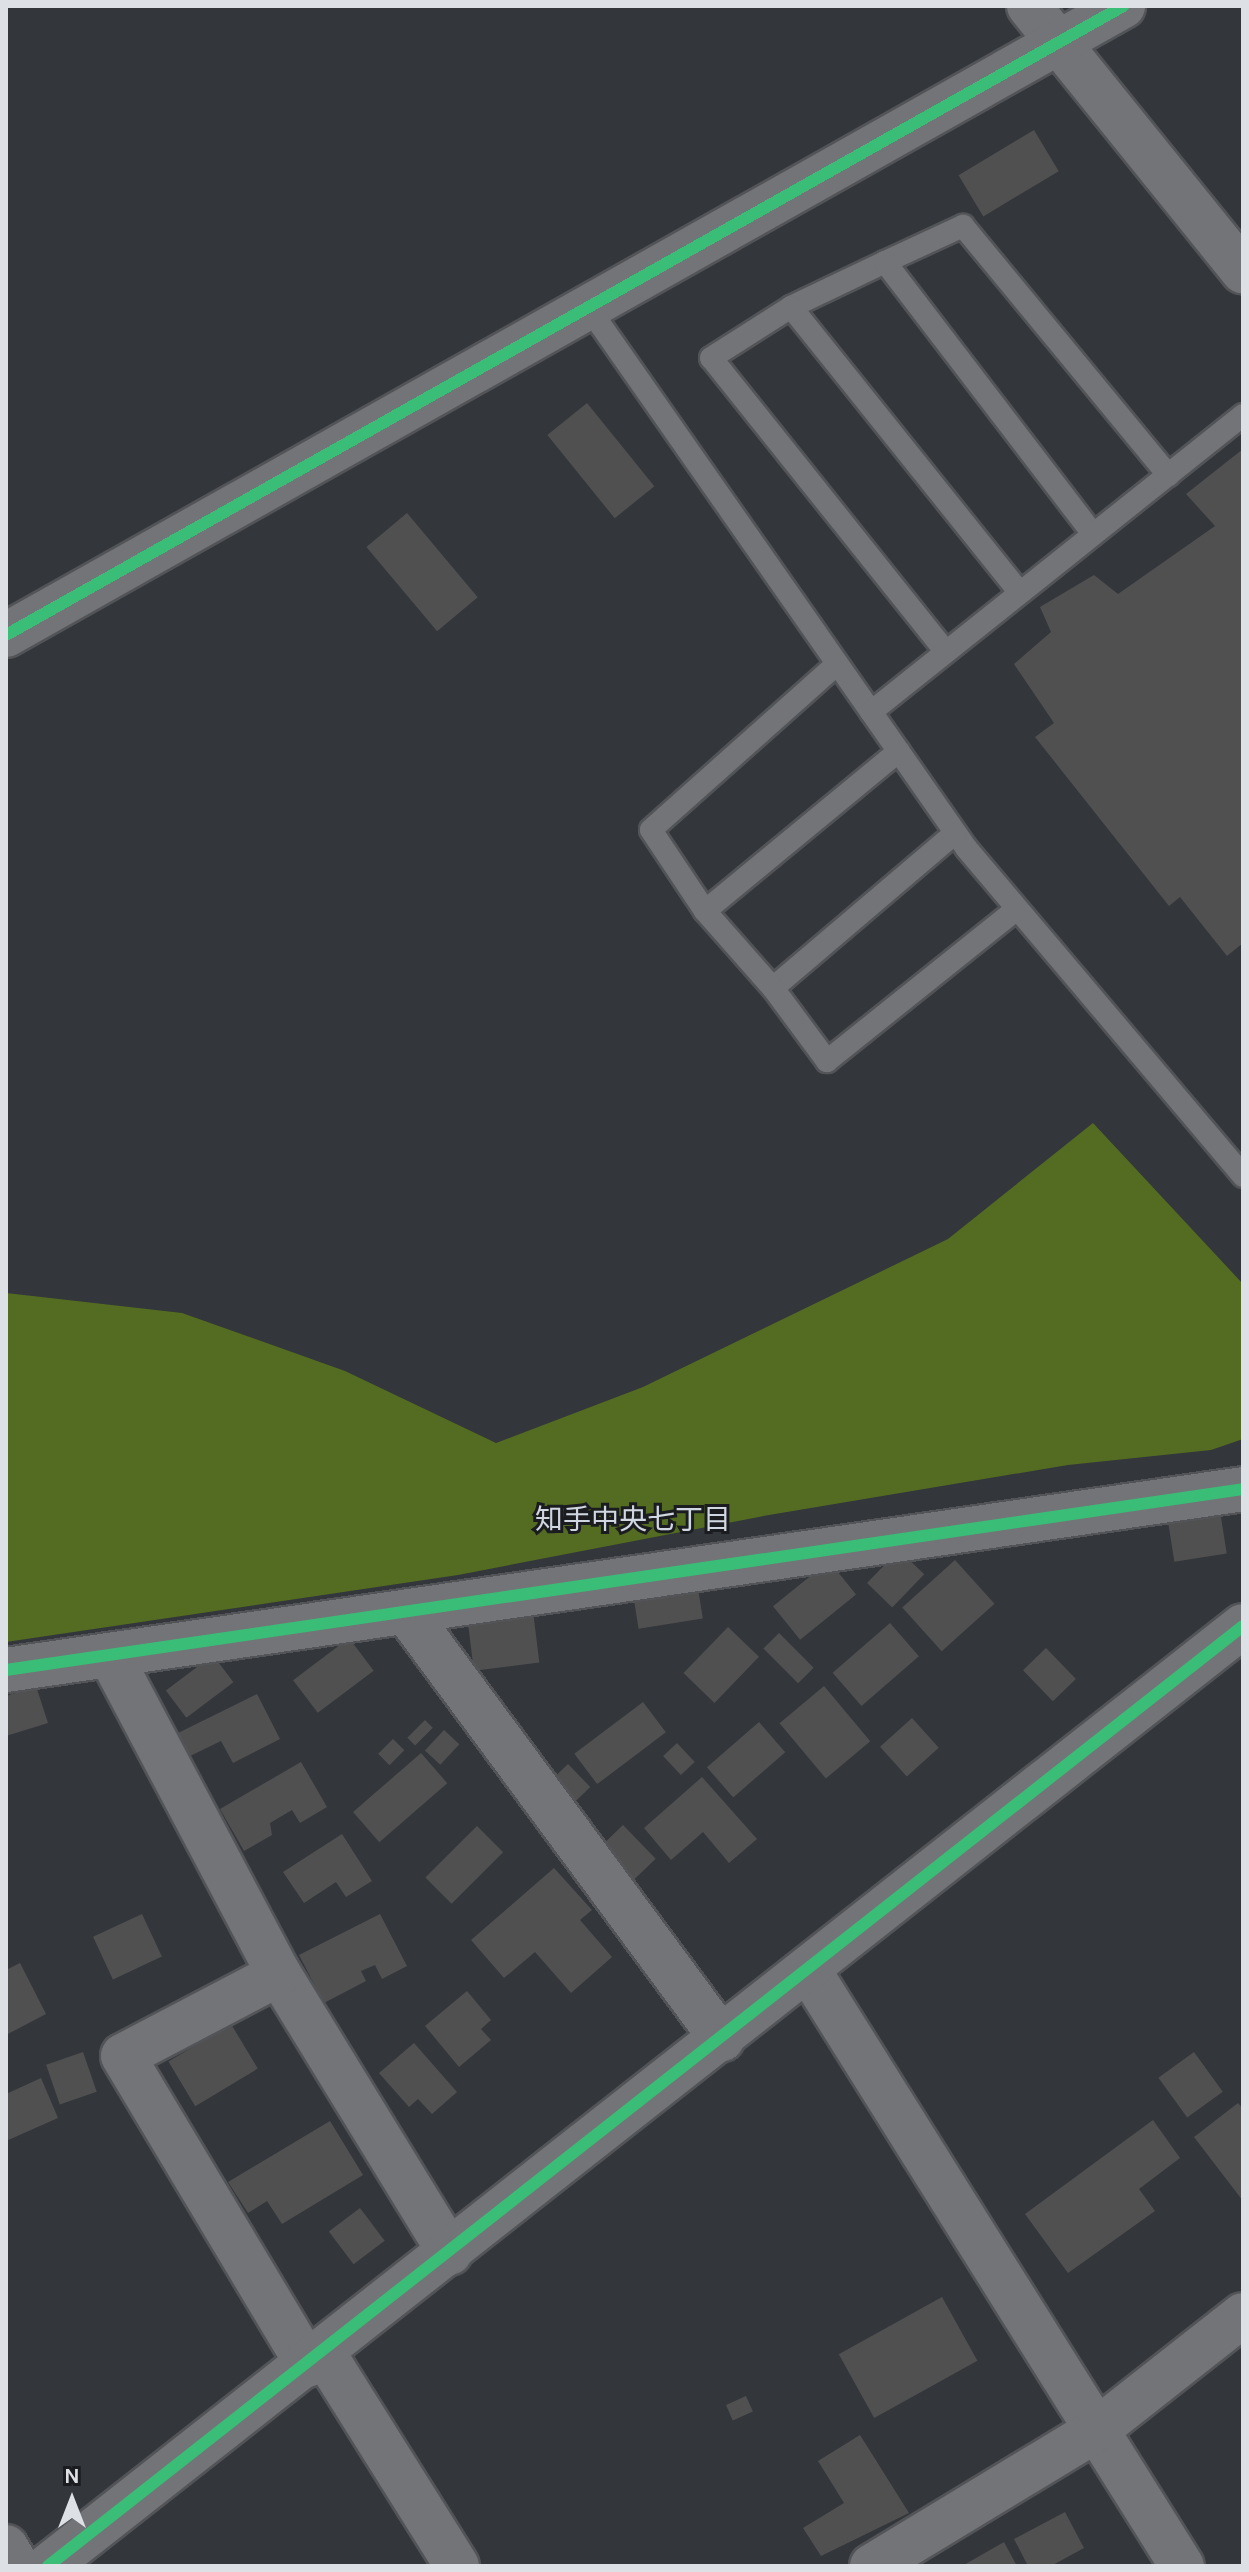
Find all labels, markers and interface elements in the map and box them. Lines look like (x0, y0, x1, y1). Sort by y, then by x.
district label: 知手中央七丁目 (535, 1503, 731, 1537)
north arrow (32, 2460, 112, 2540)
text: N (64, 2463, 80, 2489)

